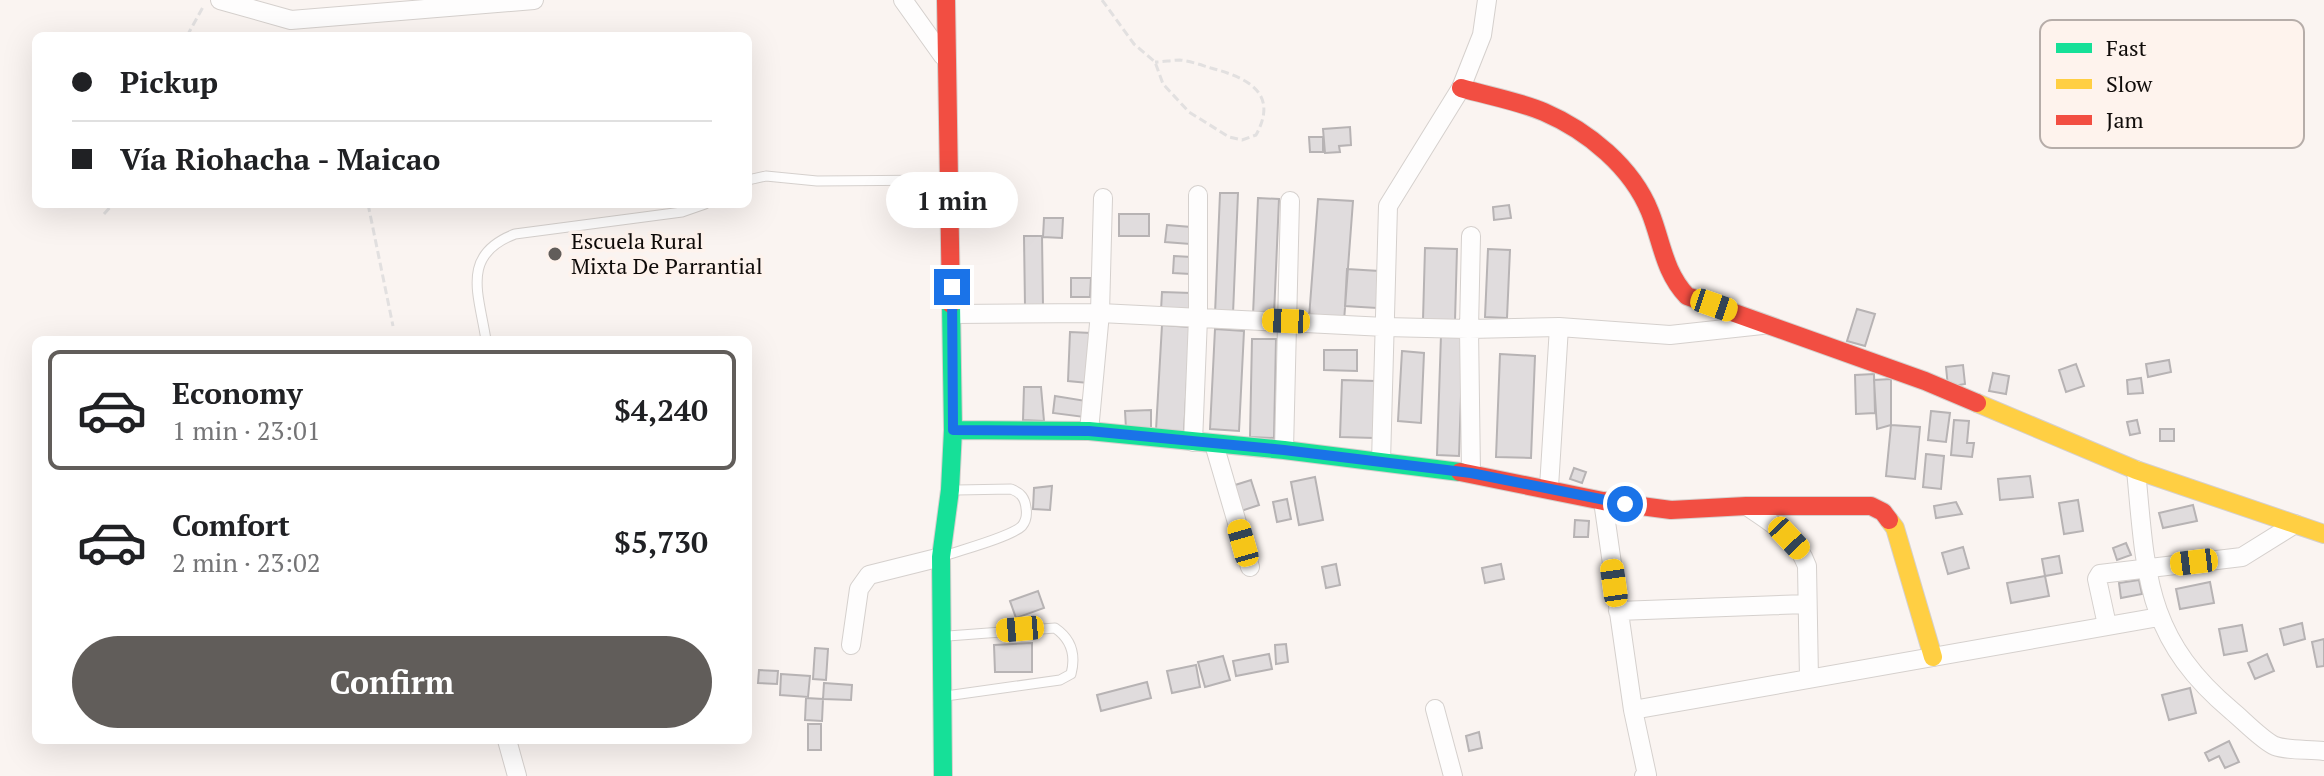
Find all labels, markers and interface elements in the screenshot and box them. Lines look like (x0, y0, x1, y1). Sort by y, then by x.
legend (2040, 20, 2304, 148)
text: Fast (2106, 33, 2147, 62)
text: Pickup (120, 62, 218, 102)
text: Slow (2106, 69, 2153, 98)
text: Jam (2106, 105, 2144, 134)
text: Vía Riohacha - Maicao (120, 139, 440, 179)
callout: 1 min (886, 171, 1018, 227)
text: 1 min (916, 183, 988, 217)
place label: Escuela Rural Mixta De Parrantial (571, 226, 763, 280)
marker: Escuela Rural Mixta De Parrantial (546, 245, 564, 263)
route end (934, 269, 970, 305)
car (1687, 286, 1741, 324)
car (1262, 308, 1310, 334)
text: Economy (172, 373, 303, 413)
icon: car (76, 374, 148, 446)
text: $4,240 (614, 390, 708, 430)
text: 1 min · 23:01 (172, 413, 321, 447)
route start (1607, 486, 1643, 522)
text: Comfort (172, 505, 290, 545)
icon: car (76, 506, 148, 578)
car (1764, 512, 1814, 564)
car (1225, 517, 1261, 569)
text: $5,730 (614, 522, 708, 562)
text: 2 min · 23:02 (172, 545, 321, 579)
car (2169, 547, 2219, 577)
car (1599, 558, 1629, 608)
car (995, 615, 1045, 643)
button: Confirm (72, 636, 712, 728)

